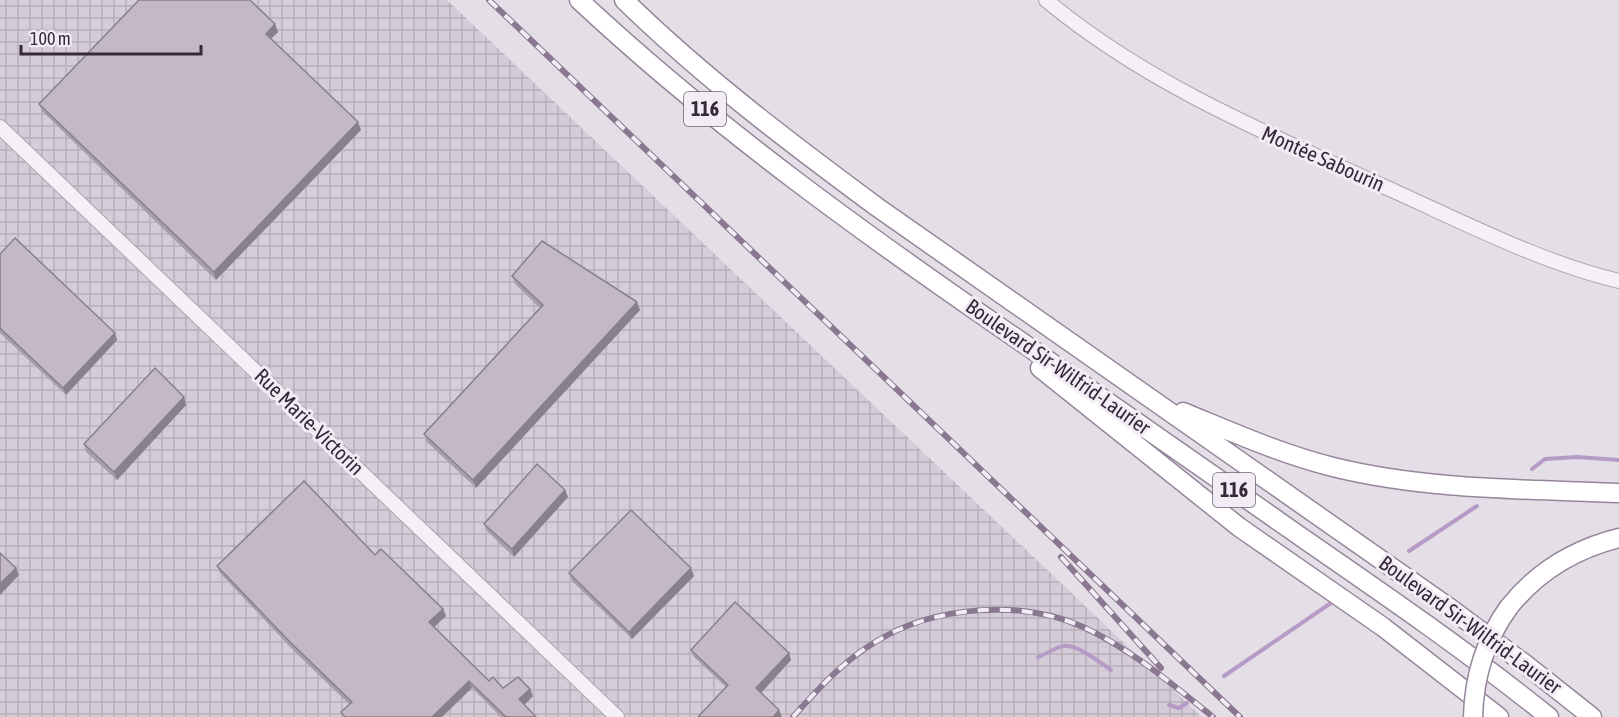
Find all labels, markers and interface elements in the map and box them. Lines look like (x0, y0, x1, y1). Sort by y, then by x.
scale bar (21, 18, 201, 56)
text: 100 m (30, 28, 71, 49)
road number: 116 (684, 92, 726, 126)
street label: Montée Sabourin (1258, 120, 1388, 196)
street label: Boulevard Sir-Wilfrid-Laurier (962, 293, 1156, 439)
street label: Rue Marie-Victorin (250, 363, 369, 479)
road number: 116 (1213, 473, 1255, 507)
street label: Boulevard Sir-Wilfrid-Laurier (1375, 550, 1567, 699)

